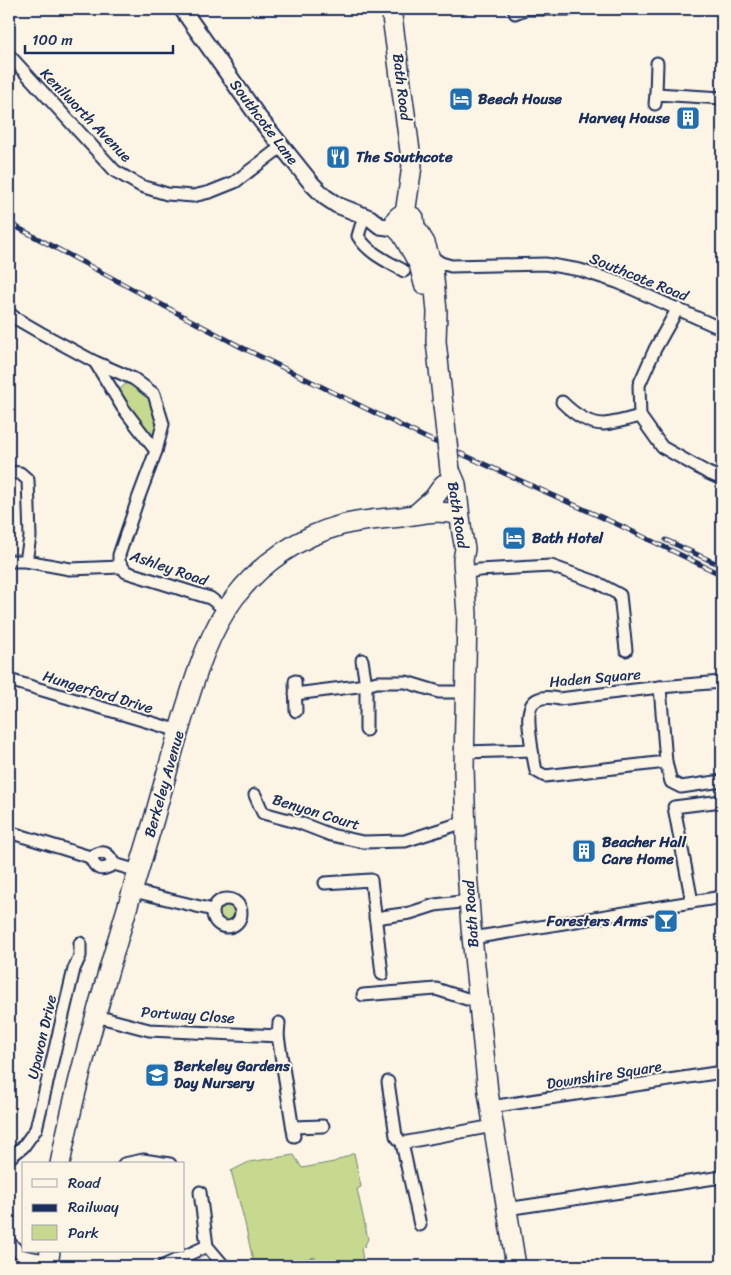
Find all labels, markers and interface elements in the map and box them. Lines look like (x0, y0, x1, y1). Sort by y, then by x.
scale bar (25, 22, 172, 54)
text: 100 m (32, 27, 73, 53)
street label: Bath Road (385, 52, 419, 123)
street label: Kenilworth Avenue (34, 62, 138, 168)
street label: Southcote Lane (223, 73, 305, 171)
hotel icon: Beech House (448, 86, 474, 112)
place label: Beech House (478, 86, 562, 112)
place label: Harvey House (578, 105, 670, 131)
building icon: Harvey House (675, 105, 701, 131)
restaurant icon: The Southcote (325, 144, 351, 170)
place label: The Southcote (356, 144, 453, 170)
street label: Southcote Road (586, 245, 693, 309)
street label: Bath Road (440, 480, 476, 551)
hotel icon: Bath Hotel (501, 525, 527, 551)
place label: Bath Hotel (532, 525, 604, 551)
street label: Ashley Road (126, 542, 212, 594)
street label: Haden Square (548, 661, 642, 695)
street label: Hungerford Drive (40, 663, 157, 721)
street label: Berkeley Avenue (136, 727, 192, 841)
street label: Benyon Court (269, 786, 363, 838)
place label: Beacher Hall Care Home (601, 829, 687, 872)
building icon: Beacher Hall Care Home (571, 838, 597, 864)
street label: Bath Road (456, 878, 486, 949)
place label: Foresters Arms (546, 908, 649, 934)
bar icon: Foresters Arms (653, 908, 679, 934)
street label: Upavon Drive (20, 992, 64, 1082)
street label: Portway Close (140, 999, 236, 1031)
place label: Berkeley Gardens Day Nursery (174, 1053, 291, 1096)
street label: Downshire Square (545, 1053, 663, 1097)
school or university icon: Berkeley Gardens Day Nursery (144, 1062, 170, 1088)
legend (22, 1162, 185, 1252)
text: Road (68, 1170, 101, 1196)
text: Railway (68, 1194, 119, 1220)
text: Park (68, 1220, 99, 1246)

